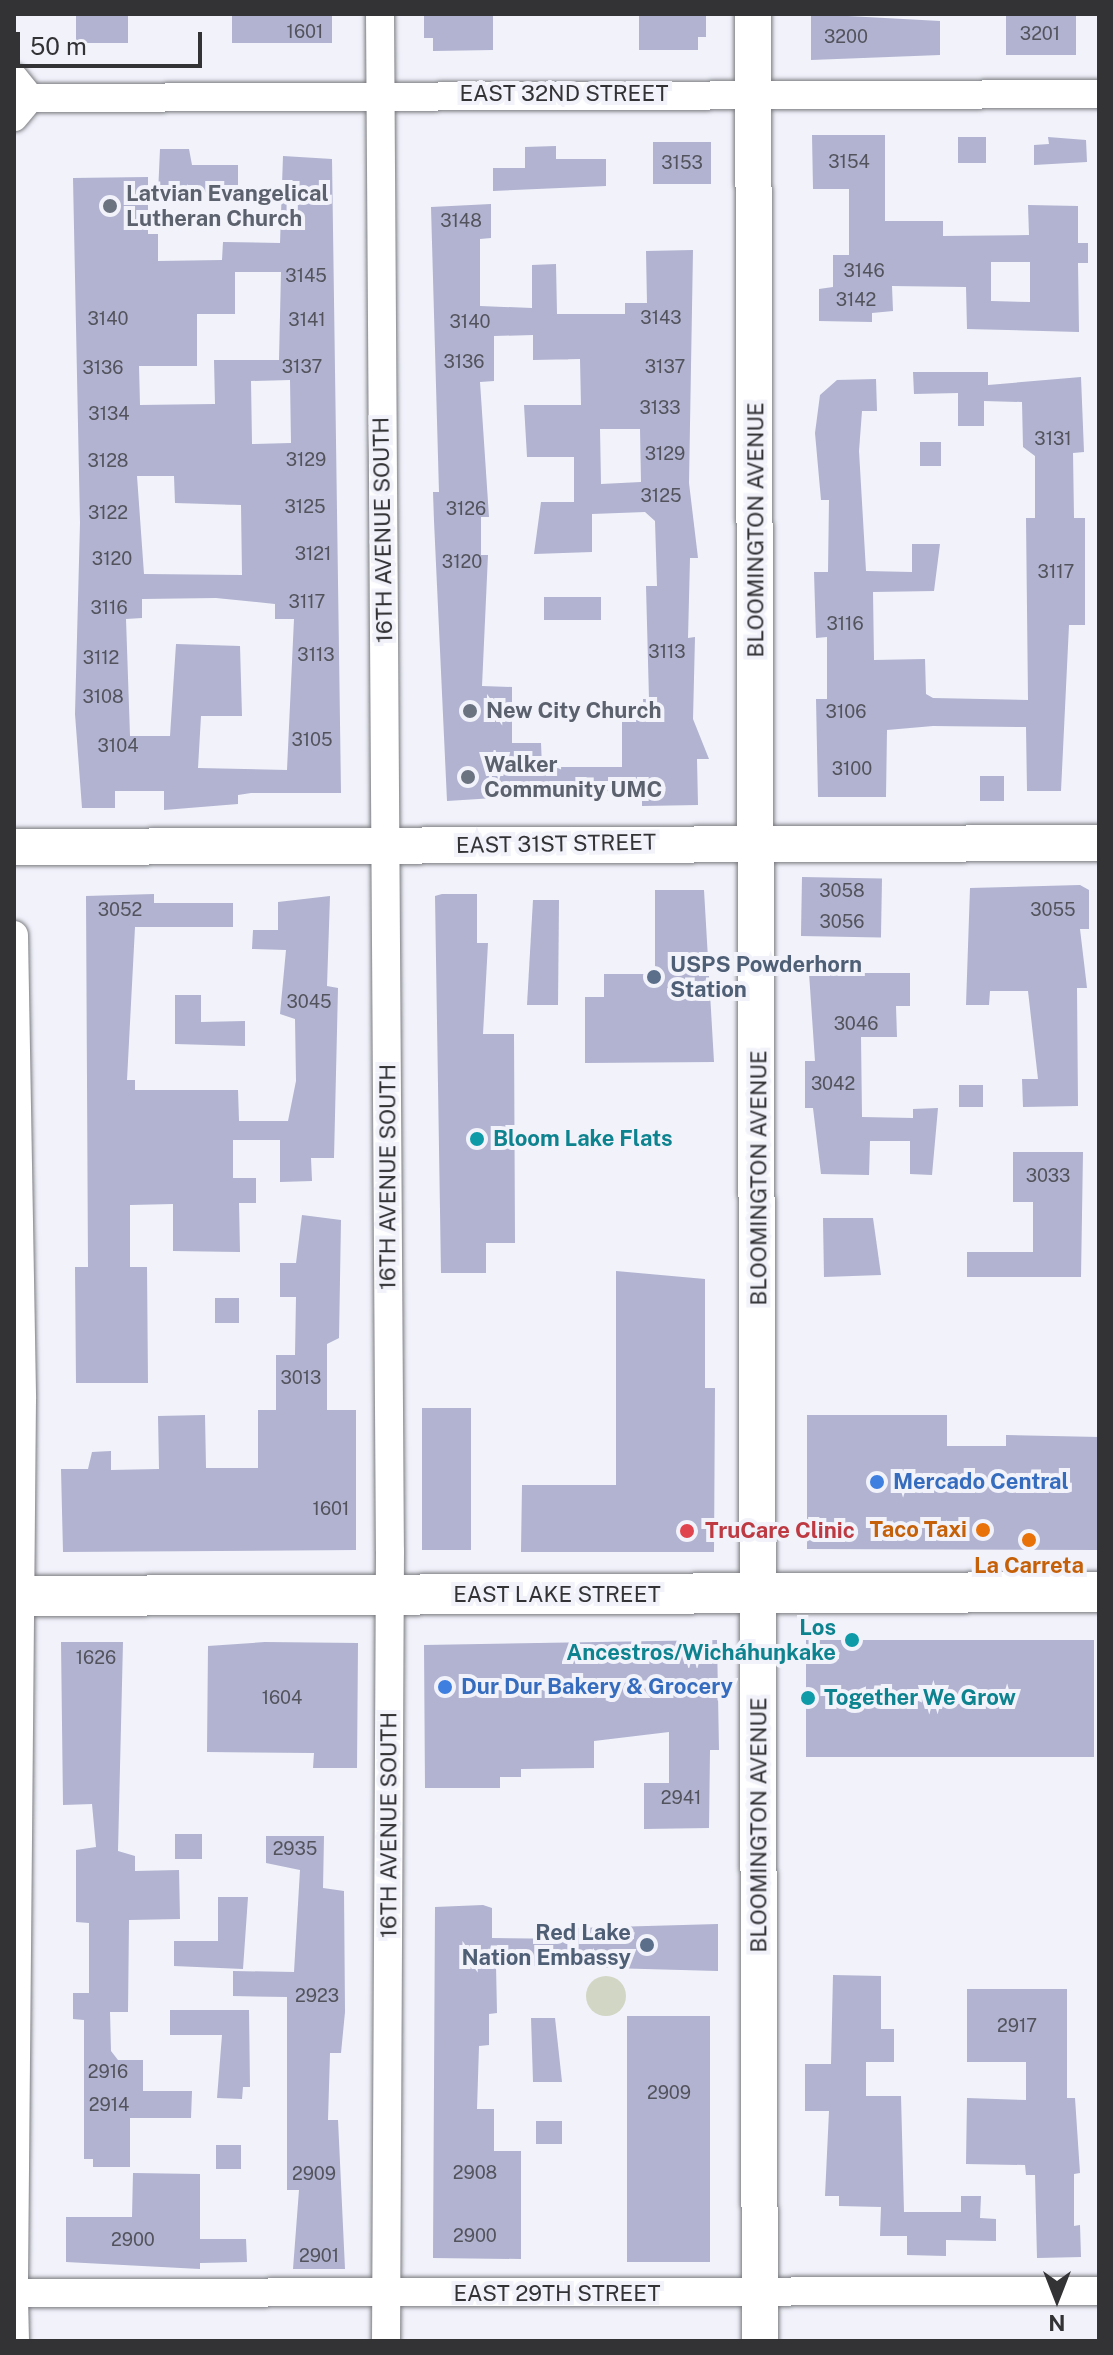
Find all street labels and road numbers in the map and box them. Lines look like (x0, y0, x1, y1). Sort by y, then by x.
street label: EAST 32ND STREET (460, 81, 668, 107)
street label: BLOOMINGTON AVENUE (743, 402, 769, 658)
street label: 16TH AVENUE SOUTH (368, 417, 398, 643)
street label: EAST 31ST STREET (456, 829, 656, 859)
street label: BLOOMINGTON AVENUE (746, 1050, 772, 1306)
street label: 16TH AVENUE SOUTH (375, 1064, 401, 1290)
street label: EAST LAKE STREET (453, 1582, 661, 1608)
street label: BLOOMINGTON AVENUE (746, 1697, 772, 1953)
street label: 16TH AVENUE SOUTH (376, 1712, 402, 1938)
street label: EAST 29TH STREET (454, 2281, 660, 2307)

